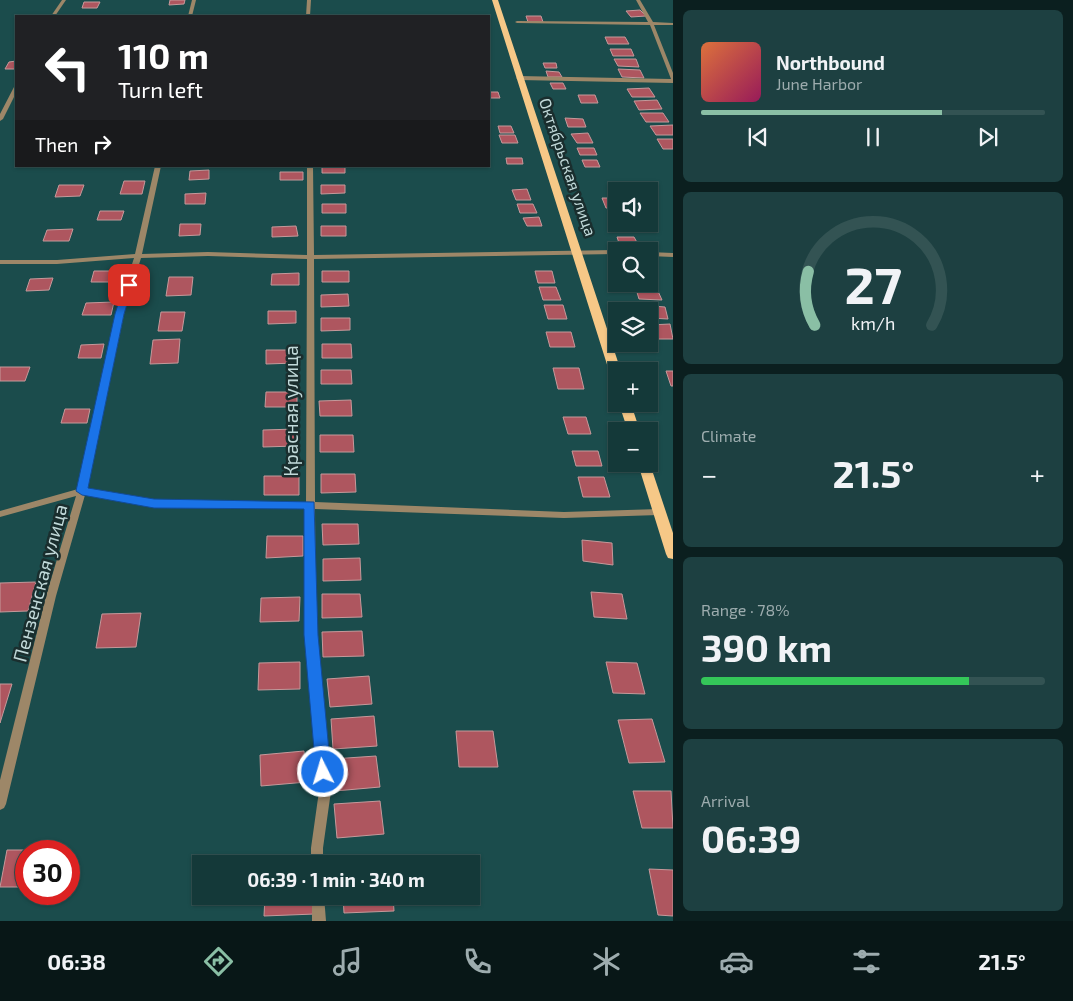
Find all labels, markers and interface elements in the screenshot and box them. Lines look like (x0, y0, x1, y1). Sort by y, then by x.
text: 110 m (118, 34, 209, 76)
icon: left (35, 35, 100, 100)
text: Northbound (776, 51, 885, 74)
text: June Harbor (776, 74, 863, 93)
text: Turn left (118, 76, 203, 102)
street label: Октябрьская улица (535, 95, 601, 239)
icon: previous (744, 123, 772, 151)
icon: pause (859, 123, 887, 151)
icon: next (974, 123, 1002, 151)
icon: right (88, 130, 116, 158)
text: Then (35, 133, 78, 156)
map controls (608, 182, 658, 472)
button: sound (608, 182, 658, 232)
button: search (608, 242, 658, 292)
text: 27 (844, 252, 902, 314)
pin (108, 264, 150, 306)
icon: arrive (115, 271, 143, 299)
button: layers (608, 302, 658, 352)
text: km/h (851, 312, 895, 334)
street label: Красная улица (279, 345, 303, 477)
button: + (608, 362, 658, 412)
button: − (608, 422, 658, 472)
text: Climate (701, 426, 756, 445)
text: 21.5° (833, 450, 914, 496)
text: − (701, 457, 717, 491)
text: + (1030, 457, 1045, 491)
street label: Пензенская улица (7, 501, 73, 665)
text: Range · 78% (701, 600, 790, 619)
text: 390 km (701, 624, 832, 670)
position arrow (296, 745, 348, 797)
text: Arrival (701, 791, 750, 810)
text: 06:39 (701, 815, 801, 861)
speed limit sign: 30 (15, 840, 80, 905)
text: 06:39 · 1 min · 340 m (247, 868, 425, 891)
icon: directions (201, 944, 236, 979)
icon: music (330, 944, 365, 979)
icon: phone (460, 944, 495, 979)
icon: climate (589, 944, 624, 979)
icon: car (719, 944, 754, 979)
icon: filters (849, 944, 884, 979)
text: 06:38 (47, 948, 106, 974)
text: 21.5° (978, 948, 1026, 974)

